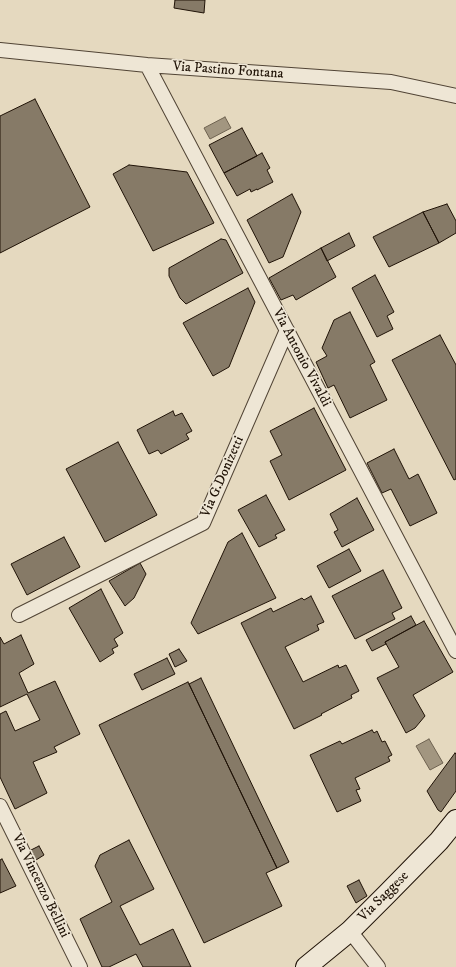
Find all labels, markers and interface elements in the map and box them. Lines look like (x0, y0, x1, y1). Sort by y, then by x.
street label: Via Pastino Fontana (172, 59, 284, 83)
street label: Via Antonio Vivaldi (268, 306, 334, 410)
street label: Via G.Donizetti (198, 434, 248, 520)
street label: Via Vincenzo Bellini (8, 831, 72, 941)
street label: Via Saggese (355, 868, 413, 926)

